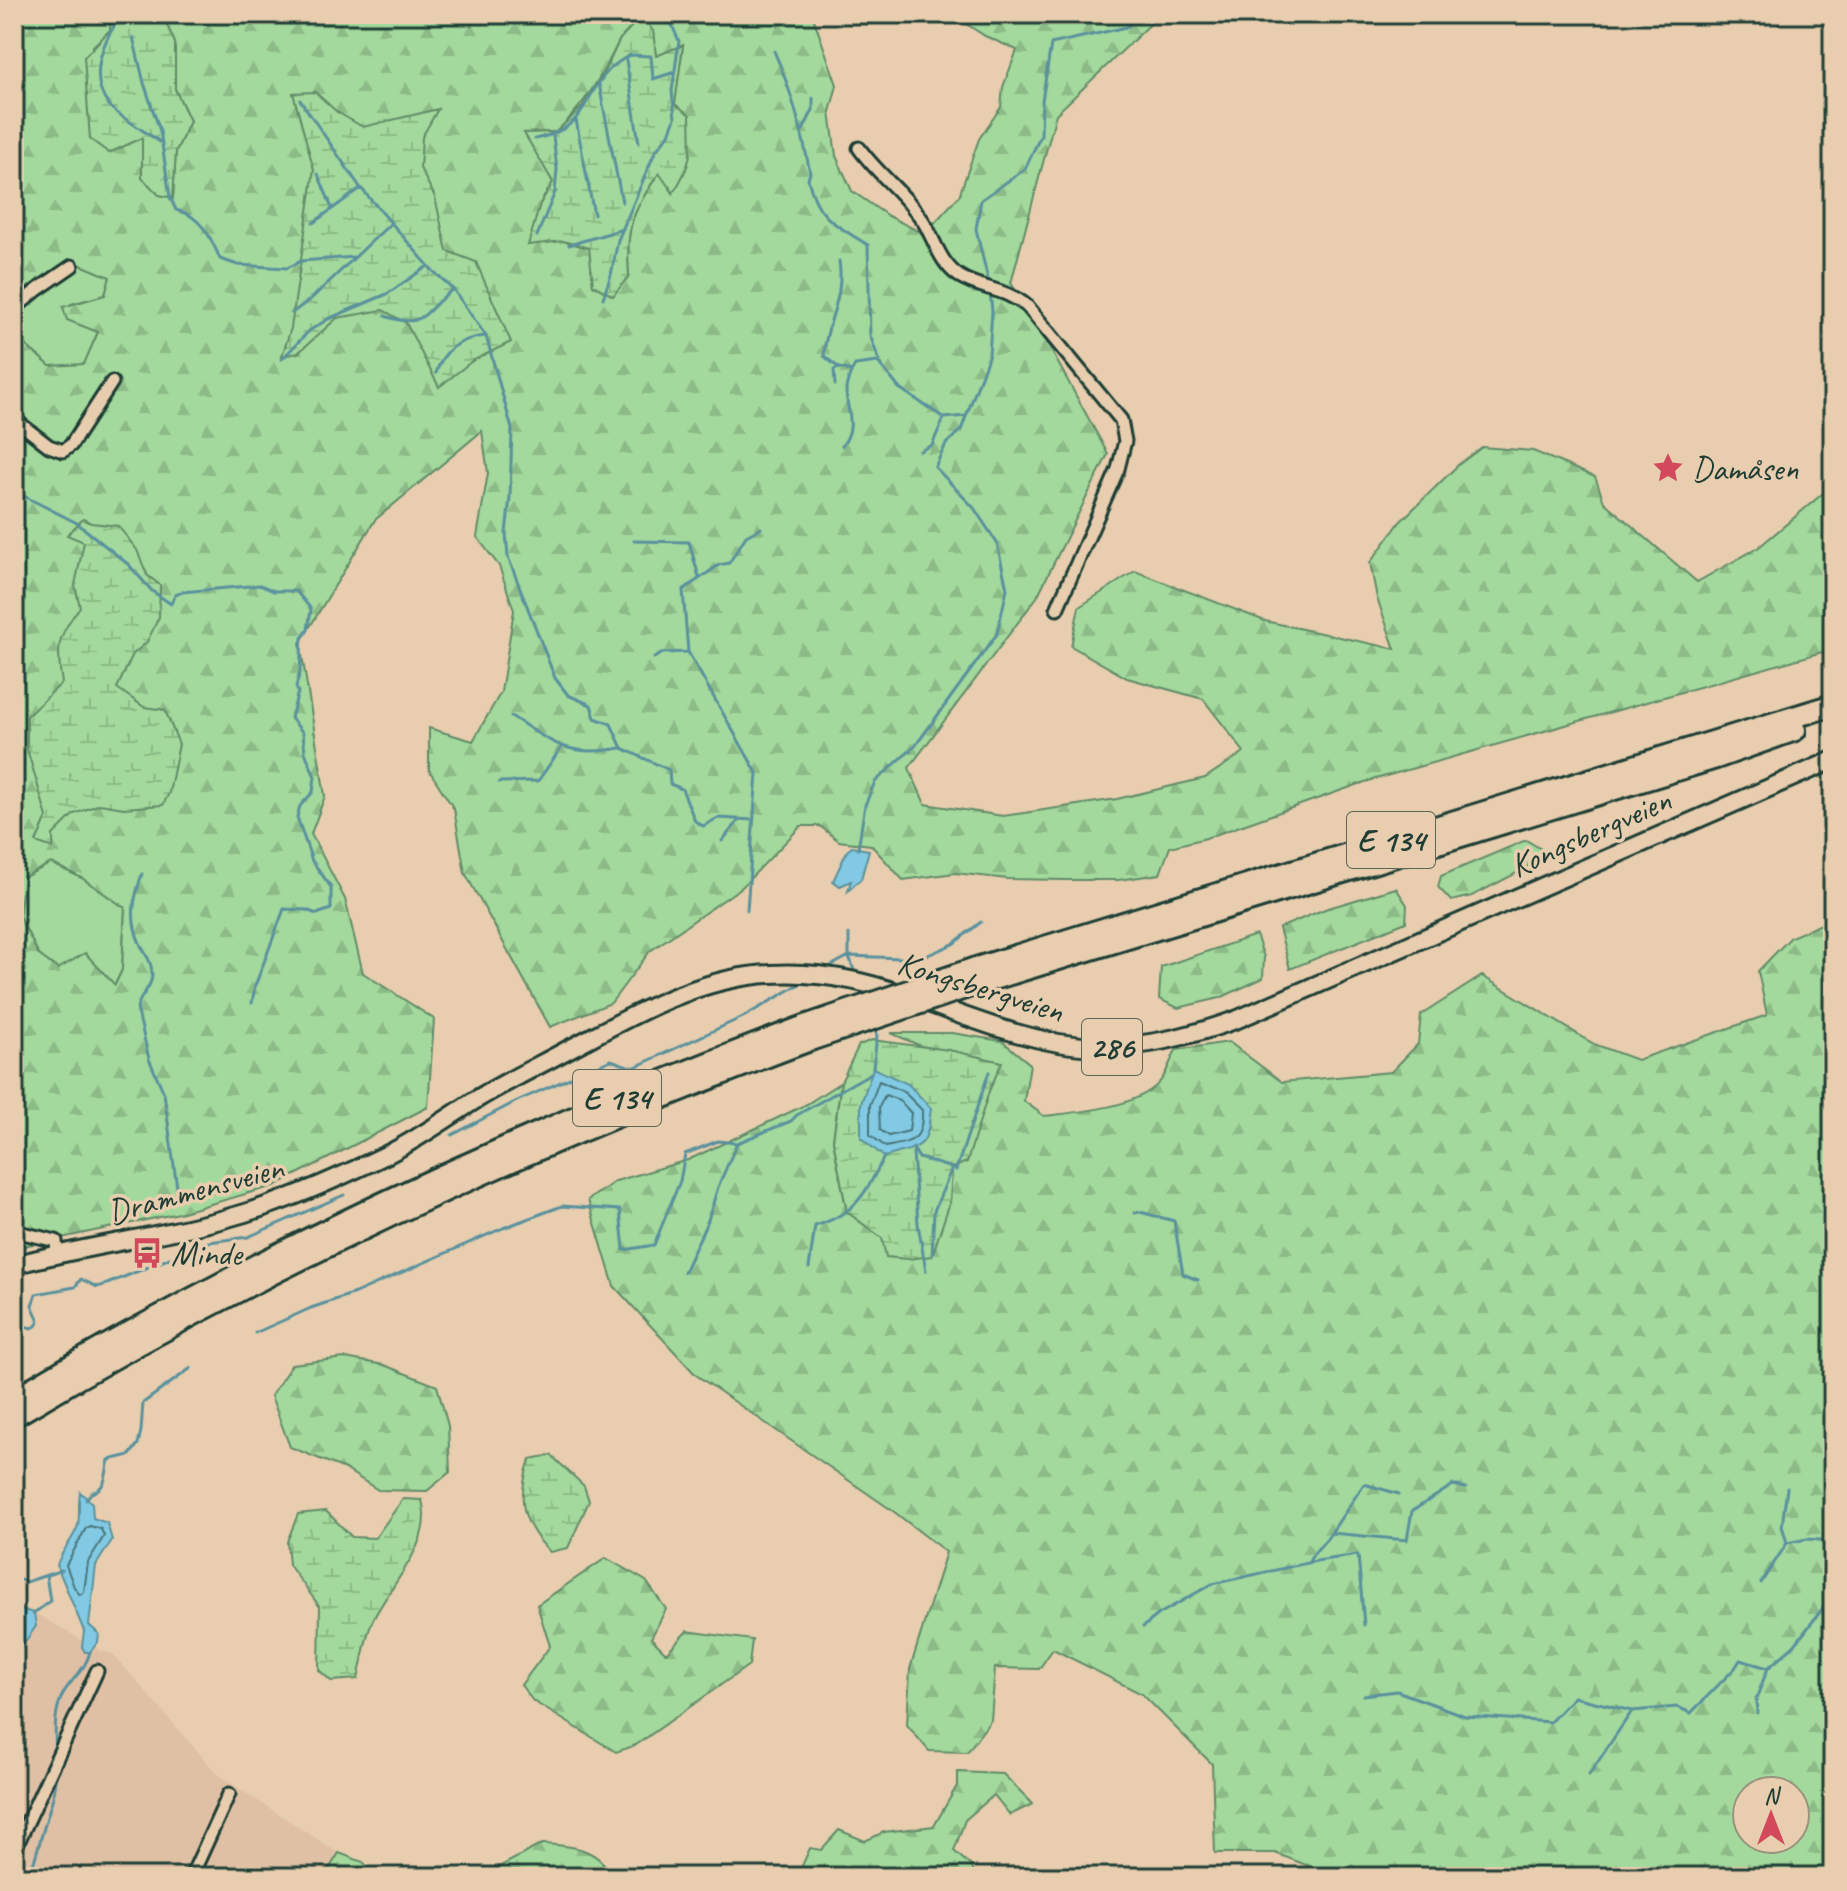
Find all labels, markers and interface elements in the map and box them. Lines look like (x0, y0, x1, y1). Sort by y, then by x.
place label: Damåsen (1692, 447, 1799, 490)
place icon: Damåsen (1651, 451, 1685, 485)
street label: Kongsbergveien (1503, 778, 1678, 887)
road number: E 134 (1347, 812, 1435, 868)
street label: Kongsbergveien (893, 941, 1070, 1032)
road number: 286 (1082, 1019, 1142, 1075)
road number: E 134 (573, 1070, 661, 1126)
street label: Drammensveien (103, 1145, 289, 1234)
place label: Minde (171, 1232, 244, 1275)
bus stop icon: Minde (130, 1236, 164, 1270)
north arrow (1731, 1775, 1811, 1855)
text: N (1764, 1782, 1781, 1810)

